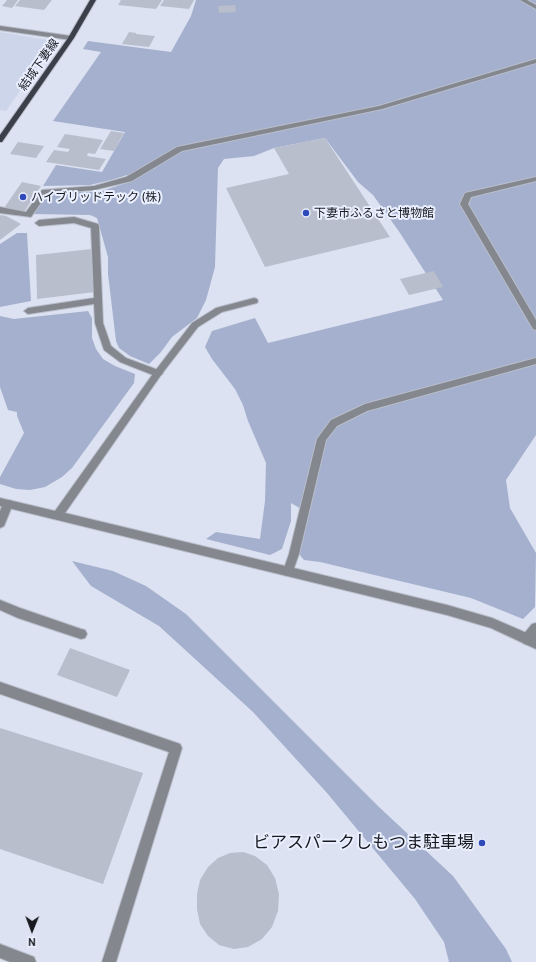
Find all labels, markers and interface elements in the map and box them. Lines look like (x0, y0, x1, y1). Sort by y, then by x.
street label: 結城下妻線 (16, 36, 62, 94)
place label: ハイブリッドテック (株) (31, 190, 161, 204)
marker: ハイブリッドテック (株) (18, 192, 28, 202)
place label: 下妻市ふるさと博物館 (314, 206, 434, 220)
marker: 下妻市ふるさと博物館 (301, 208, 311, 218)
place label: ビアスパークしもつま駐車場 (253, 833, 474, 853)
marker: ビアスパークしもつま駐車場 (477, 838, 487, 848)
north arrow (12, 910, 52, 950)
text: N (28, 935, 36, 949)

